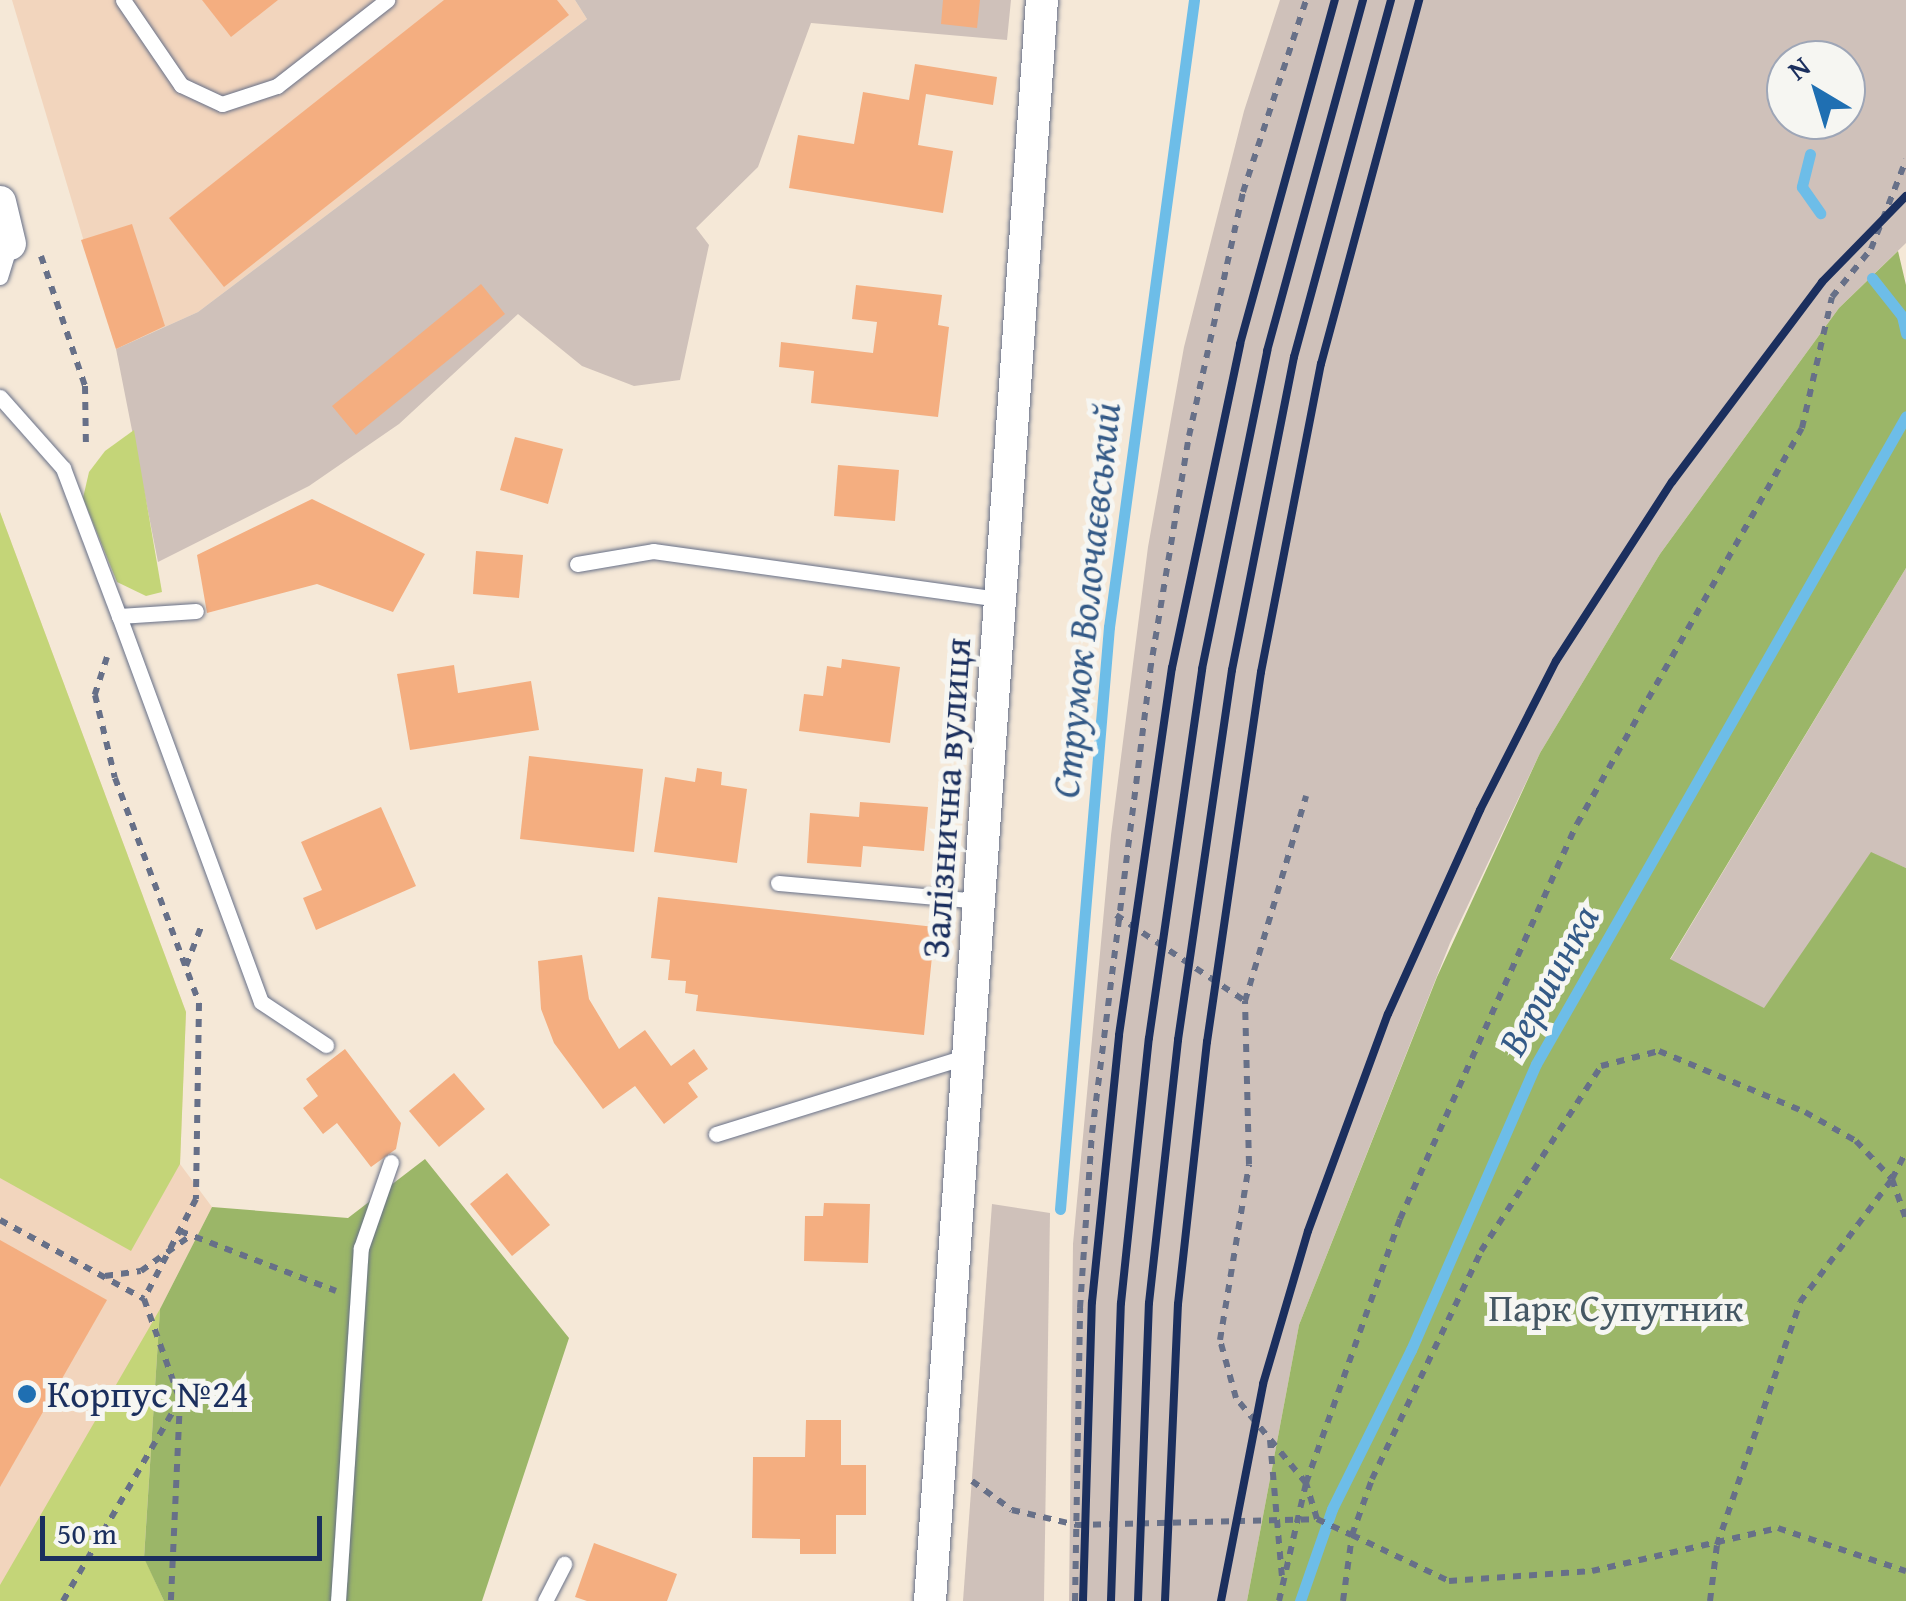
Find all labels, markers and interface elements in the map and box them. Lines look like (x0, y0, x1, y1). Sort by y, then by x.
north arrow (1766, 40, 1866, 140)
text: N (1778, 46, 1818, 89)
water label: Струмок Волочаєвський (1040, 400, 1130, 800)
street label: Залізнична вулиця (912, 636, 980, 960)
water label: Вершинка (1487, 897, 1609, 1063)
park label: Парк Супутник (1488, 1285, 1744, 1331)
place label: Корпус №24 (47, 1371, 249, 1417)
marker: Корпус №24 (16, 1383, 38, 1405)
scale bar (45, 1496, 328, 1558)
text: 50 m (57, 1511, 117, 1555)

